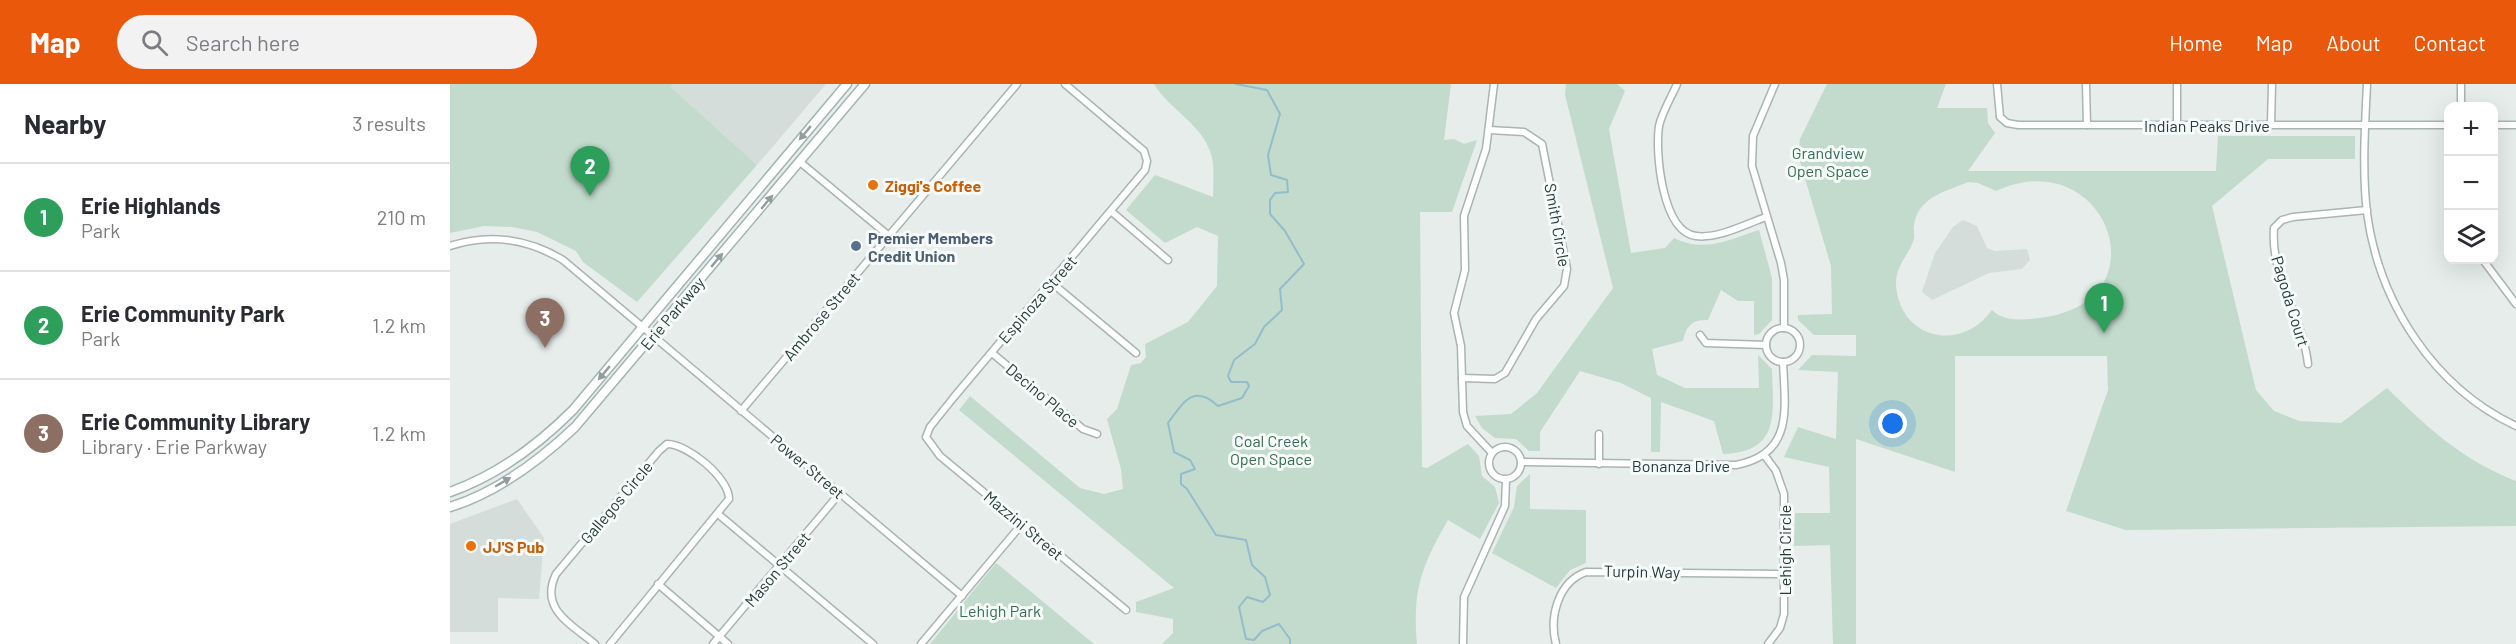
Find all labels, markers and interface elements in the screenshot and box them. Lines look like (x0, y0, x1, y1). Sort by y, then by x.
search box (117, 15, 537, 69)
text: Map (30, 25, 81, 59)
icon: search (138, 26, 171, 59)
text: Search here (186, 29, 300, 55)
text: Home (2169, 30, 2223, 55)
text: Map (2256, 30, 2293, 55)
text: About (2326, 30, 2381, 55)
text: Contact (2414, 30, 2486, 55)
map controls (2444, 102, 2498, 264)
button: + (2444, 102, 2498, 156)
text: Nearby (24, 108, 106, 139)
text: 3 results (352, 111, 426, 135)
street label: Indian Peaks Drive (2144, 116, 2270, 135)
one-way arrow (799, 125, 812, 140)
park label: Grandview Open Space (1787, 143, 1869, 180)
pin: 2 (570, 147, 610, 196)
button: − (2444, 156, 2498, 210)
place label: Ziggi's Coffee (885, 176, 981, 195)
marker: Ziggi's Coffee (866, 178, 880, 192)
street label: Smith Circle (1541, 182, 1575, 268)
text: Erie Highlands (81, 192, 220, 218)
one-way arrow (760, 194, 773, 210)
text: 1 (40, 205, 47, 229)
text: 210 m (377, 205, 426, 229)
button: layers (2444, 210, 2498, 264)
text: Park (81, 218, 120, 242)
place label: Premier Members Credit Union (868, 228, 993, 265)
marker: Premier Members Credit Union (849, 239, 863, 253)
street label: Espinoza Street (994, 251, 1080, 347)
one-way arrow (710, 253, 723, 268)
street label: Pagoda Court (2268, 253, 2314, 349)
street label: Ambrose Street (779, 268, 863, 364)
street label: Erie Parkway (636, 272, 708, 353)
pin: 1 (2084, 284, 2124, 333)
pin: 3 (526, 298, 565, 348)
text: Erie Community Park (81, 300, 285, 326)
text: 2 (38, 313, 49, 337)
text: 1.2 km (372, 313, 426, 337)
text: Park (81, 326, 120, 350)
street label: Decino Place (1003, 359, 1083, 431)
one-way arrow (597, 365, 610, 381)
text: Erie Community Library (81, 408, 310, 434)
your location (1878, 409, 1907, 438)
text: 3 (38, 421, 49, 445)
text: 1.2 km (372, 421, 426, 445)
street label: Power Street (767, 430, 849, 502)
park label: Coal Creek Open Space (1230, 431, 1312, 468)
text: Library · Erie Parkway (81, 434, 267, 458)
street label: Bonanza Drive (1632, 456, 1730, 475)
street label: Gallegos Circle (576, 457, 656, 547)
one-way arrow (495, 477, 511, 488)
street label: Mazzini Street (981, 486, 1067, 564)
street label: Lehigh Circle (1775, 505, 1794, 595)
street label: Mason Street (740, 528, 814, 610)
place label: JJ'S Pub (483, 537, 544, 556)
marker: JJ'S Pub (464, 539, 478, 553)
street label: Turpin Way (1604, 561, 1681, 581)
park label: Lehigh Park (959, 601, 1041, 620)

